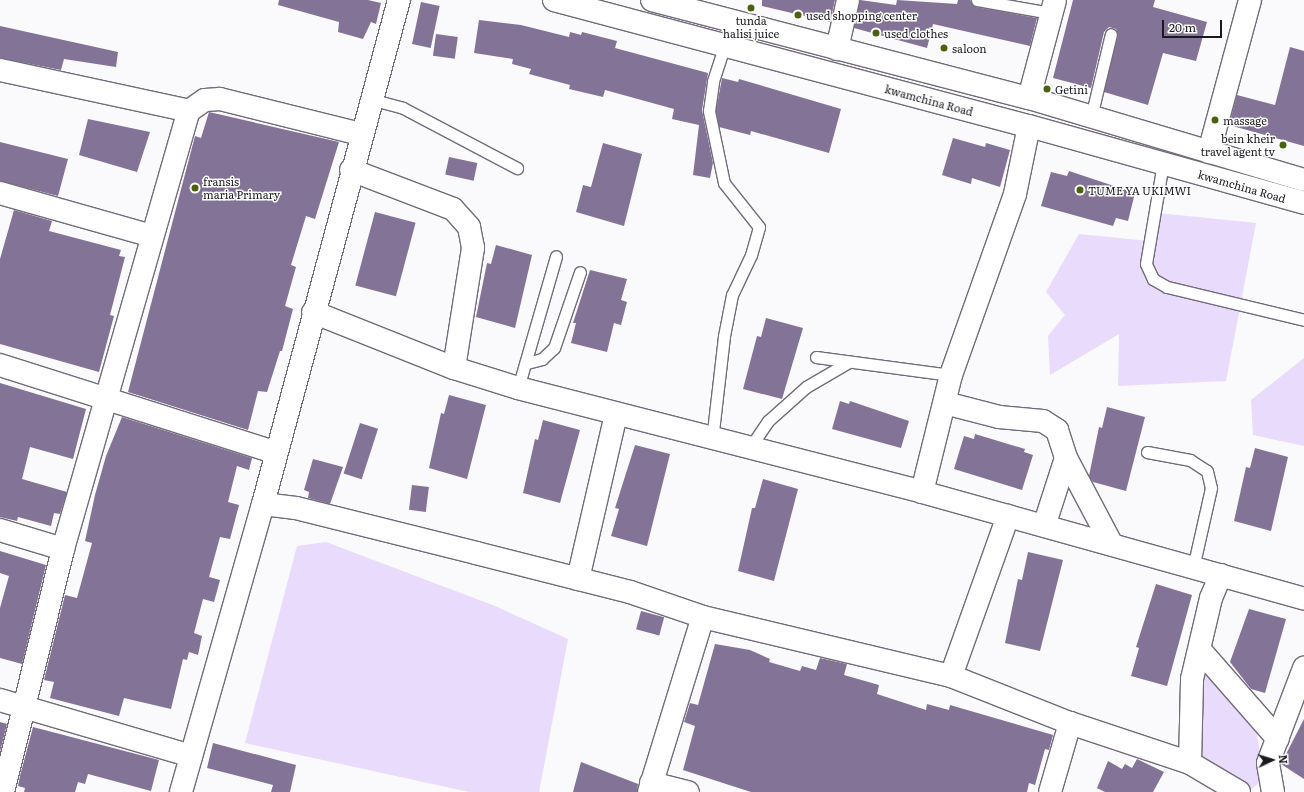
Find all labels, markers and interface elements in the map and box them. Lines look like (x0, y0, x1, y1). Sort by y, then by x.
marker: tunda halisi juice (746, 3, 756, 13)
place label: used shopping center (806, 8, 917, 22)
marker: used shopping center (793, 10, 803, 20)
scale bar (1164, 12, 1224, 38)
place label: tunda halisi juice (723, 14, 779, 40)
text: 20 m (1169, 18, 1196, 36)
place label: used clothes (884, 26, 948, 40)
marker: used clothes (871, 28, 881, 38)
place label: saloon (952, 41, 987, 55)
marker: saloon (939, 43, 949, 53)
street label: kwamchina Road (883, 82, 975, 118)
place label: Getini (1055, 82, 1088, 96)
marker: Getini (1042, 84, 1052, 94)
place label: massage (1223, 113, 1267, 127)
marker: massage (1210, 115, 1220, 125)
place label: bein kheir travel agent tv (1200, 132, 1275, 158)
marker: bein kheir travel agent tv (1278, 140, 1288, 150)
street label: kwamchina Road (1197, 167, 1287, 205)
place label: fransis maria Primary (203, 175, 280, 201)
marker: fransis maria Primary (190, 183, 200, 193)
place label: TUME YA UKIMWI (1088, 183, 1191, 197)
marker: TUME YA UKIMWI (1075, 185, 1085, 195)
north arrow (1252, 740, 1292, 780)
text: N (1276, 754, 1292, 764)

